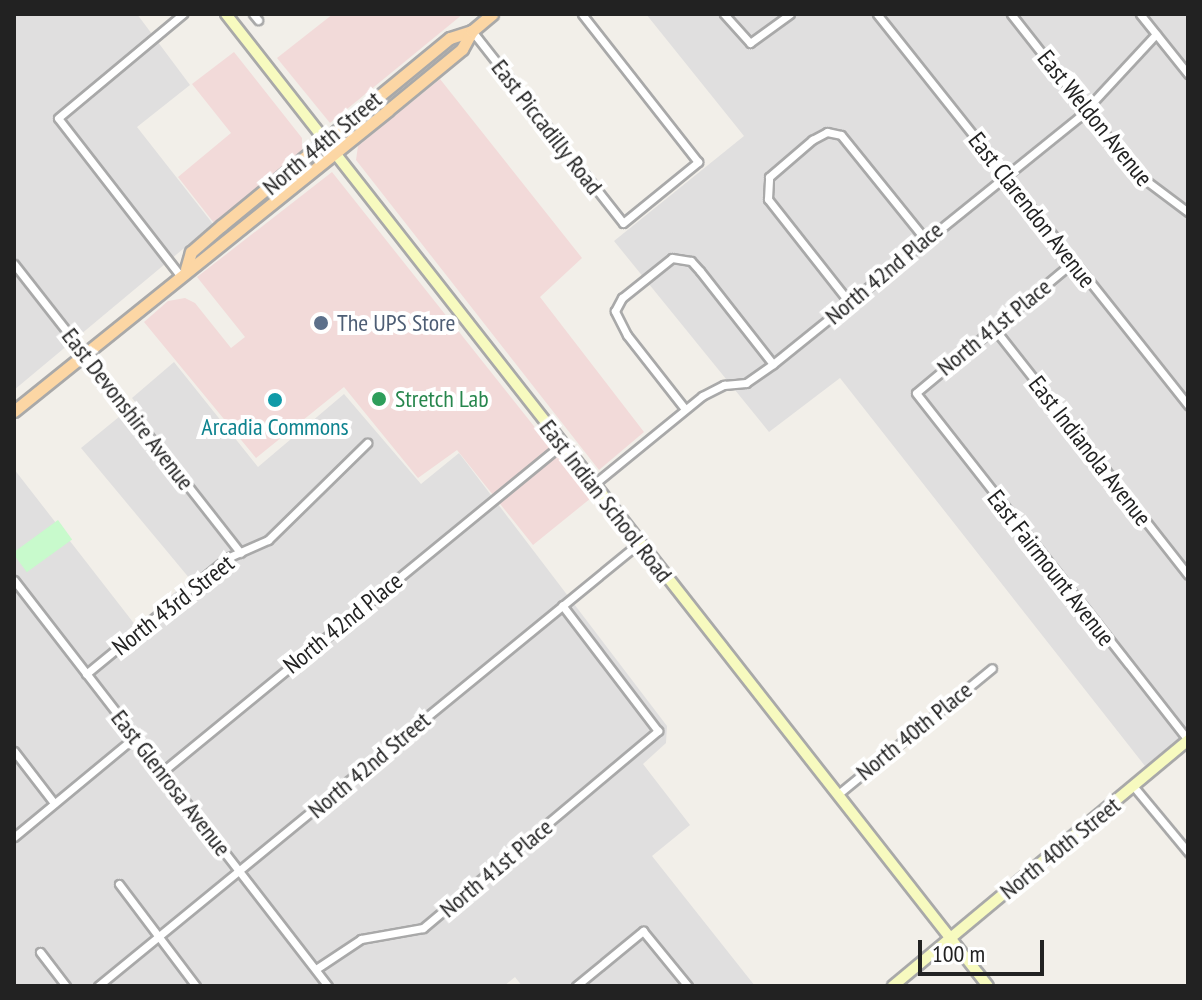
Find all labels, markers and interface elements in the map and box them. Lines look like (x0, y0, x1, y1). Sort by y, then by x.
street label: East Weldon Avenue (1031, 44, 1159, 192)
street label: East Piccadilly Road (485, 54, 609, 200)
street label: North 44th Street (257, 85, 387, 201)
street label: East Clarendon Avenue (962, 126, 1102, 294)
street label: North 42nd Place (819, 216, 949, 330)
street label: North 41st Place (931, 272, 1057, 382)
place label: The UPS Store (337, 309, 456, 337)
marker: The UPS Store (312, 314, 330, 332)
street label: East Devonshire Avenue (56, 322, 200, 496)
street label: East Indianola Avenue (1022, 370, 1158, 532)
place label: Stretch Lab (395, 385, 489, 413)
marker: Stretch Lab (370, 390, 388, 408)
marker: Arcadia Commons (266, 391, 284, 409)
place label: Arcadia Commons (201, 413, 349, 441)
street label: East Indian School Road (534, 414, 678, 588)
street label: East Fairmount Avenue (981, 484, 1121, 652)
street label: North 43rd Street (107, 549, 239, 661)
street label: North 42nd Place (278, 566, 408, 680)
street label: North 40th Place (850, 676, 978, 786)
street label: East Glenrosa Avenue (105, 704, 237, 862)
street label: North 42nd Street (302, 706, 436, 824)
street label: North 40th Street (994, 791, 1126, 905)
street label: North 41st Place (434, 813, 558, 923)
scale bar (922, 924, 1048, 974)
text: 100 m (932, 938, 985, 969)

